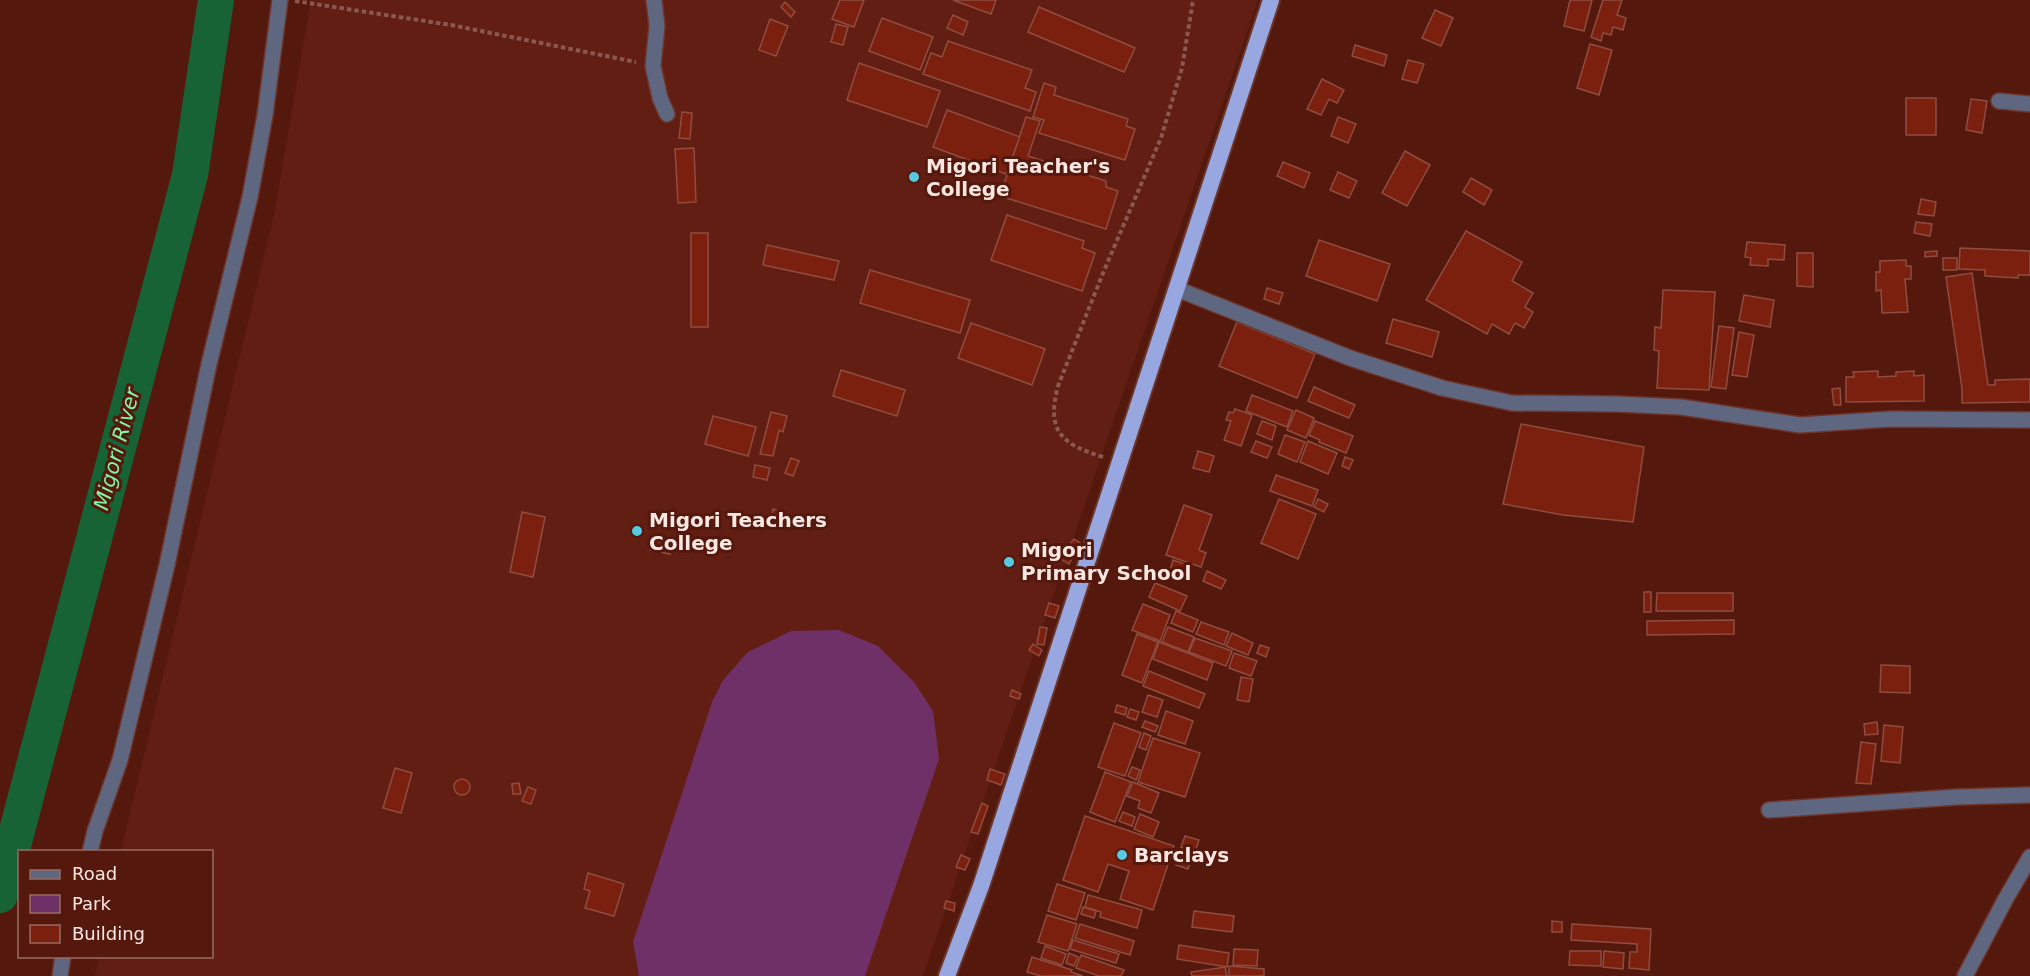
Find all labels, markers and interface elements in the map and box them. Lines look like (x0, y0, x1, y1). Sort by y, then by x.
place label: Migori Teacher's College (926, 154, 1110, 201)
marker: Migori Teacher's College (907, 170, 921, 184)
water label: Migori River (89, 384, 145, 513)
place label: Migori Teachers College (649, 508, 827, 555)
marker: Migori Teachers College (630, 524, 644, 538)
place label: Migori Primary School (1021, 538, 1191, 585)
marker: Migori Primary School (1002, 555, 1016, 569)
place label: Barclays (1134, 843, 1229, 867)
marker: Barclays (1115, 848, 1129, 862)
legend (18, 850, 213, 958)
text: Road (72, 863, 117, 884)
text: Park (72, 893, 111, 914)
text: Building (72, 923, 145, 944)

